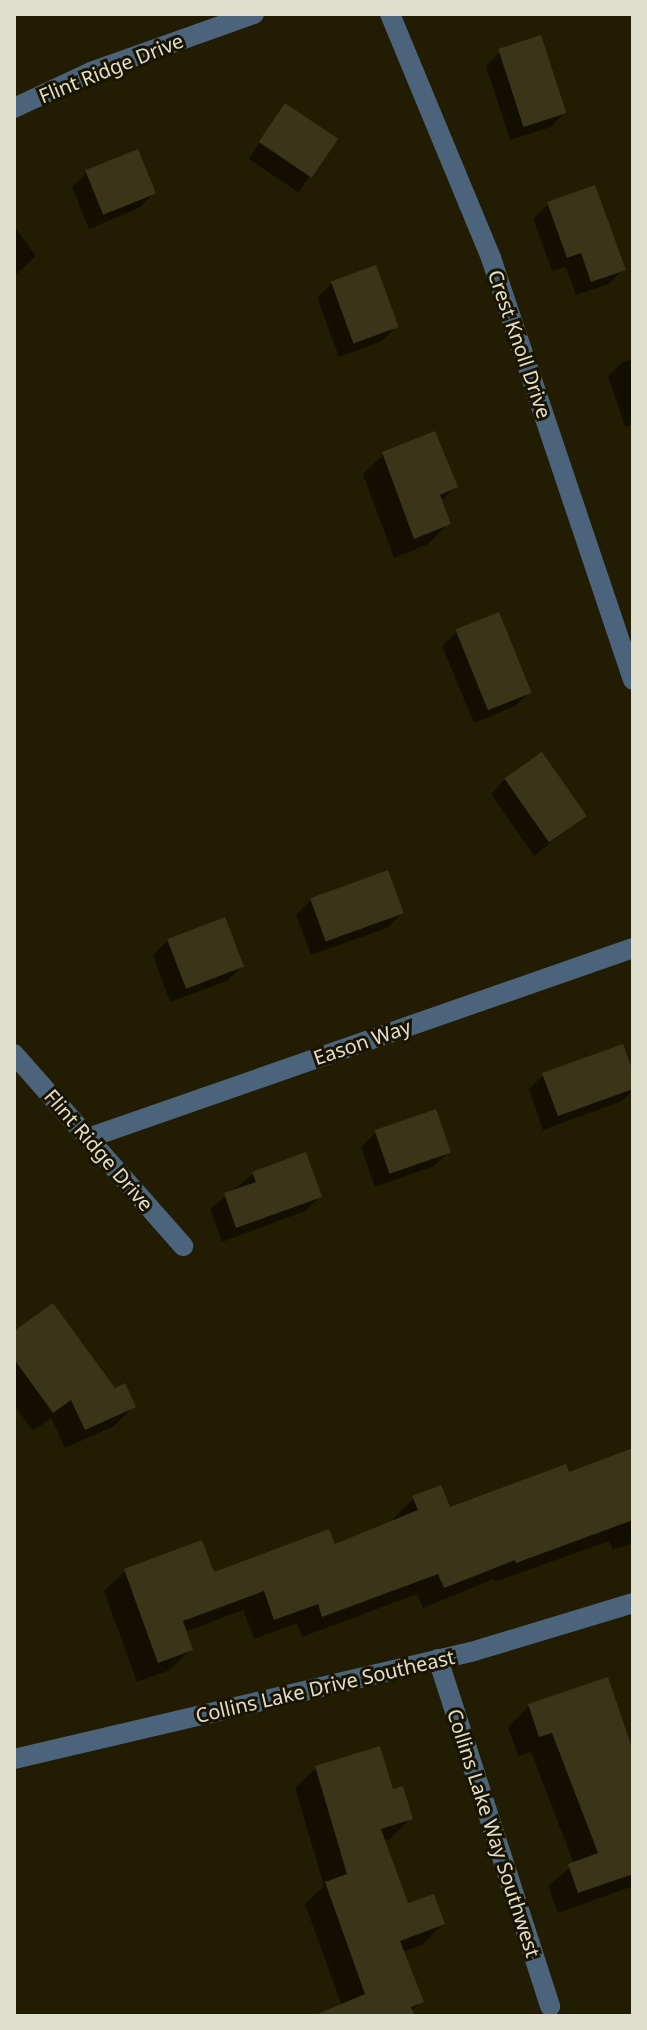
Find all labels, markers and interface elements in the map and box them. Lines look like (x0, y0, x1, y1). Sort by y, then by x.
street label: Flint Ridge Drive (35, 28, 187, 108)
street label: Crest Knoll Drive (483, 267, 557, 421)
street label: Eason Way (310, 1014, 414, 1070)
street label: Flint Ridge Drive (40, 1084, 158, 1216)
street label: Collins Lake Drive Southeast (193, 1644, 457, 1728)
street label: Collins Lake Way Southwest (442, 1706, 546, 1960)

